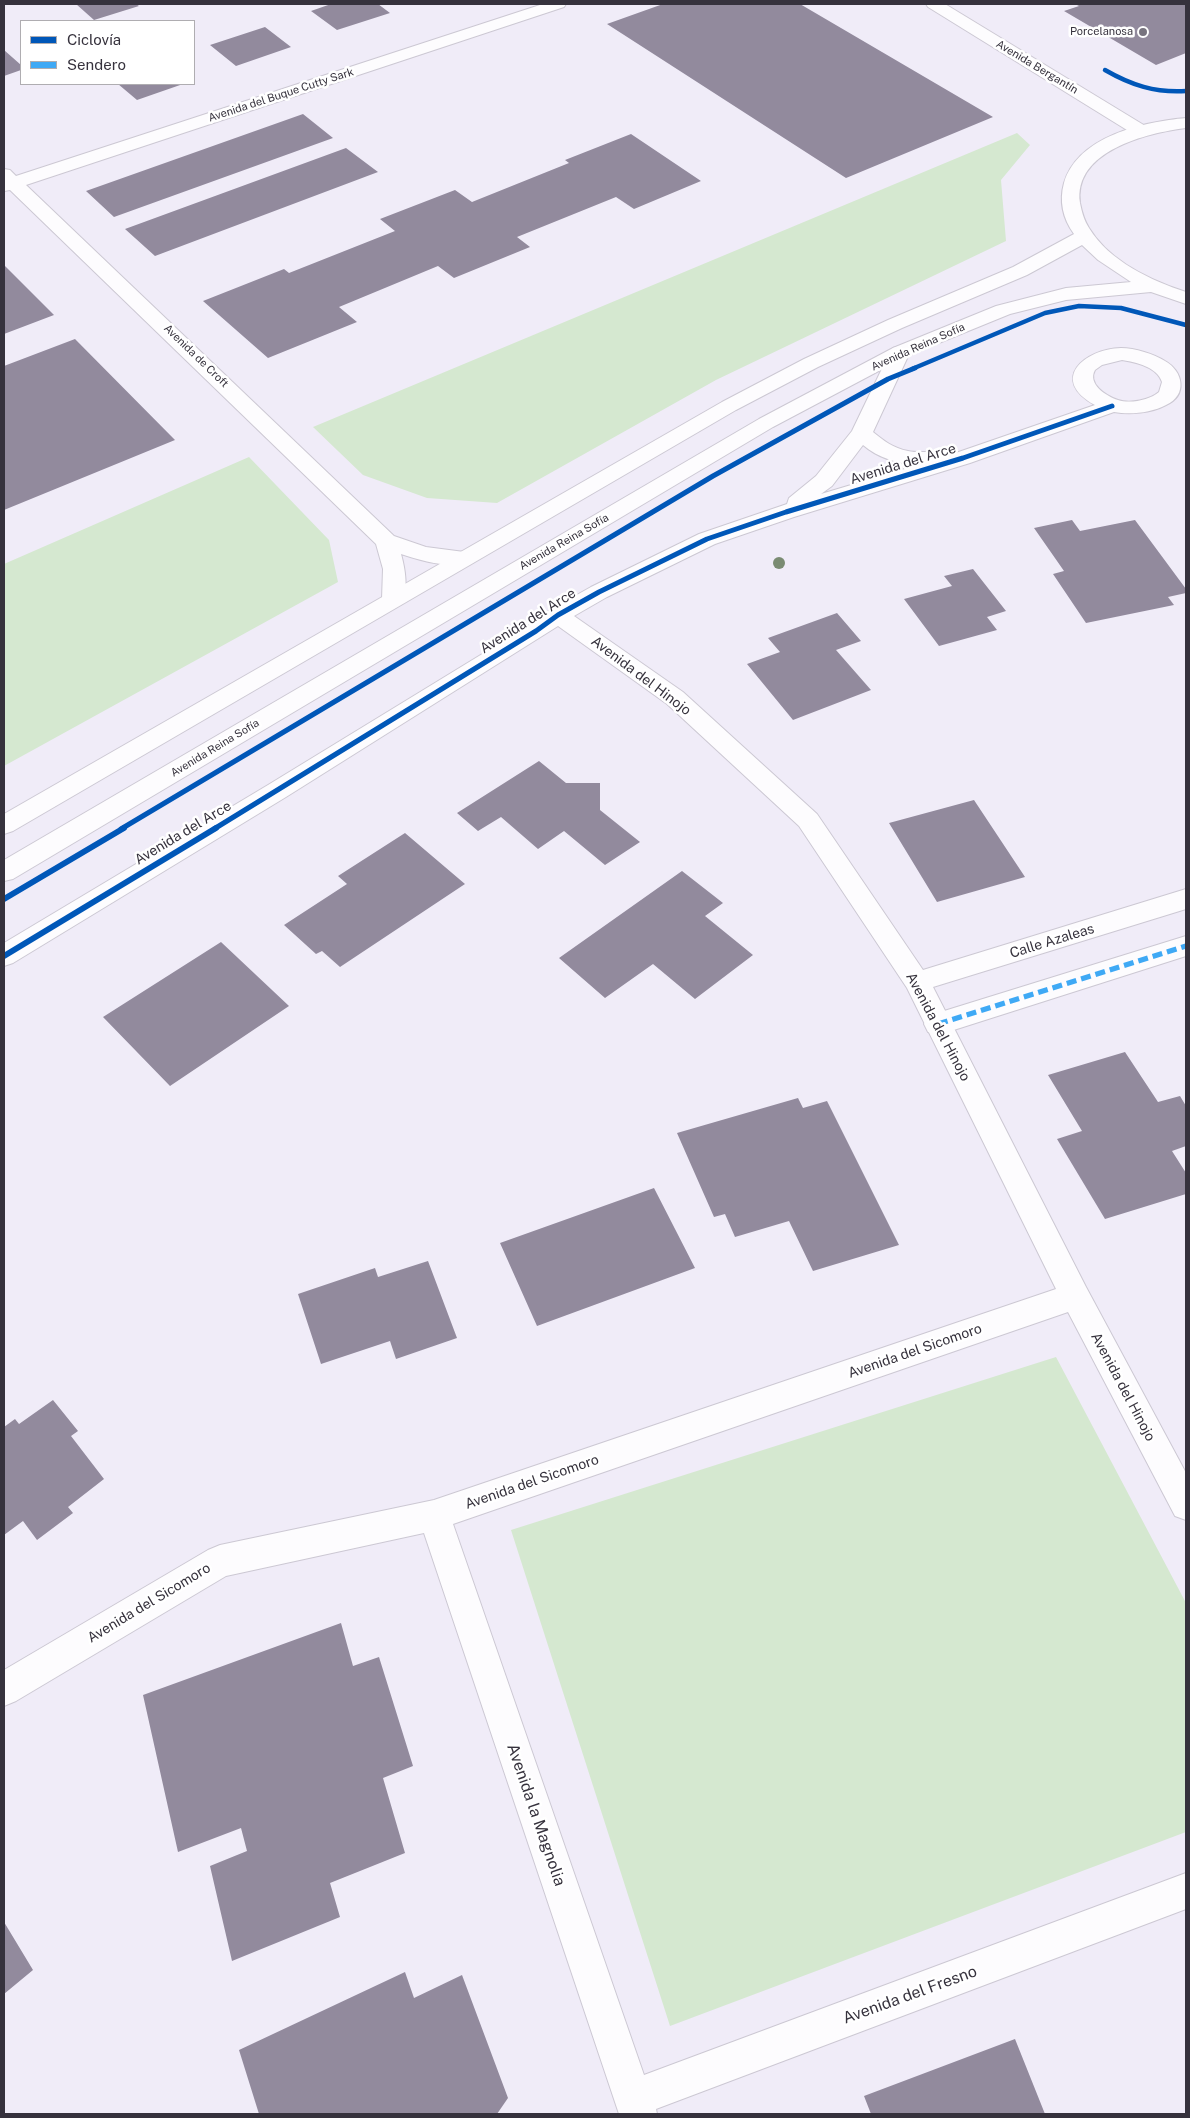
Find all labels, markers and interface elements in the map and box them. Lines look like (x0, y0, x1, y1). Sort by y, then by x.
legend (20, 20, 195, 85)
place label: Porcelanosa (1070, 25, 1133, 39)
marker: Porcelanosa (1137, 26, 1149, 38)
text: Ciclovía (67, 31, 121, 48)
street label: Avenida Bergantín (994, 37, 1080, 97)
text: Sendero (67, 56, 126, 73)
street label: Avenida del Buque Cutty Sark (207, 65, 355, 125)
street label: Avenida Reina Sofía (869, 320, 967, 374)
street label: Avenida de Croft (161, 322, 231, 390)
street label: Avenida del Arce (848, 440, 958, 488)
street label: Avenida Reina Sofía (517, 511, 611, 573)
street label: Avenida del Arce (477, 585, 579, 657)
street label: Avenida del Hinojo (588, 633, 694, 719)
street label: Avenida Reina Sofía (168, 716, 262, 780)
street label: Avenida del Arce (132, 798, 234, 868)
street label: Calle Azaleas (1008, 920, 1096, 962)
street label: Avenida del Hinojo (902, 970, 974, 1084)
street label: Avenida del Sicomoro (846, 1320, 984, 1382)
street label: Avenida del Hinojo (1087, 1330, 1159, 1444)
street label: Avenida del Sicomoro (463, 1451, 601, 1513)
street label: Avenida del Sicomoro (84, 1560, 214, 1646)
street label: Avenida la Magnolia (503, 1741, 569, 1889)
street label: Avenida del Fresno (840, 1962, 980, 2028)

